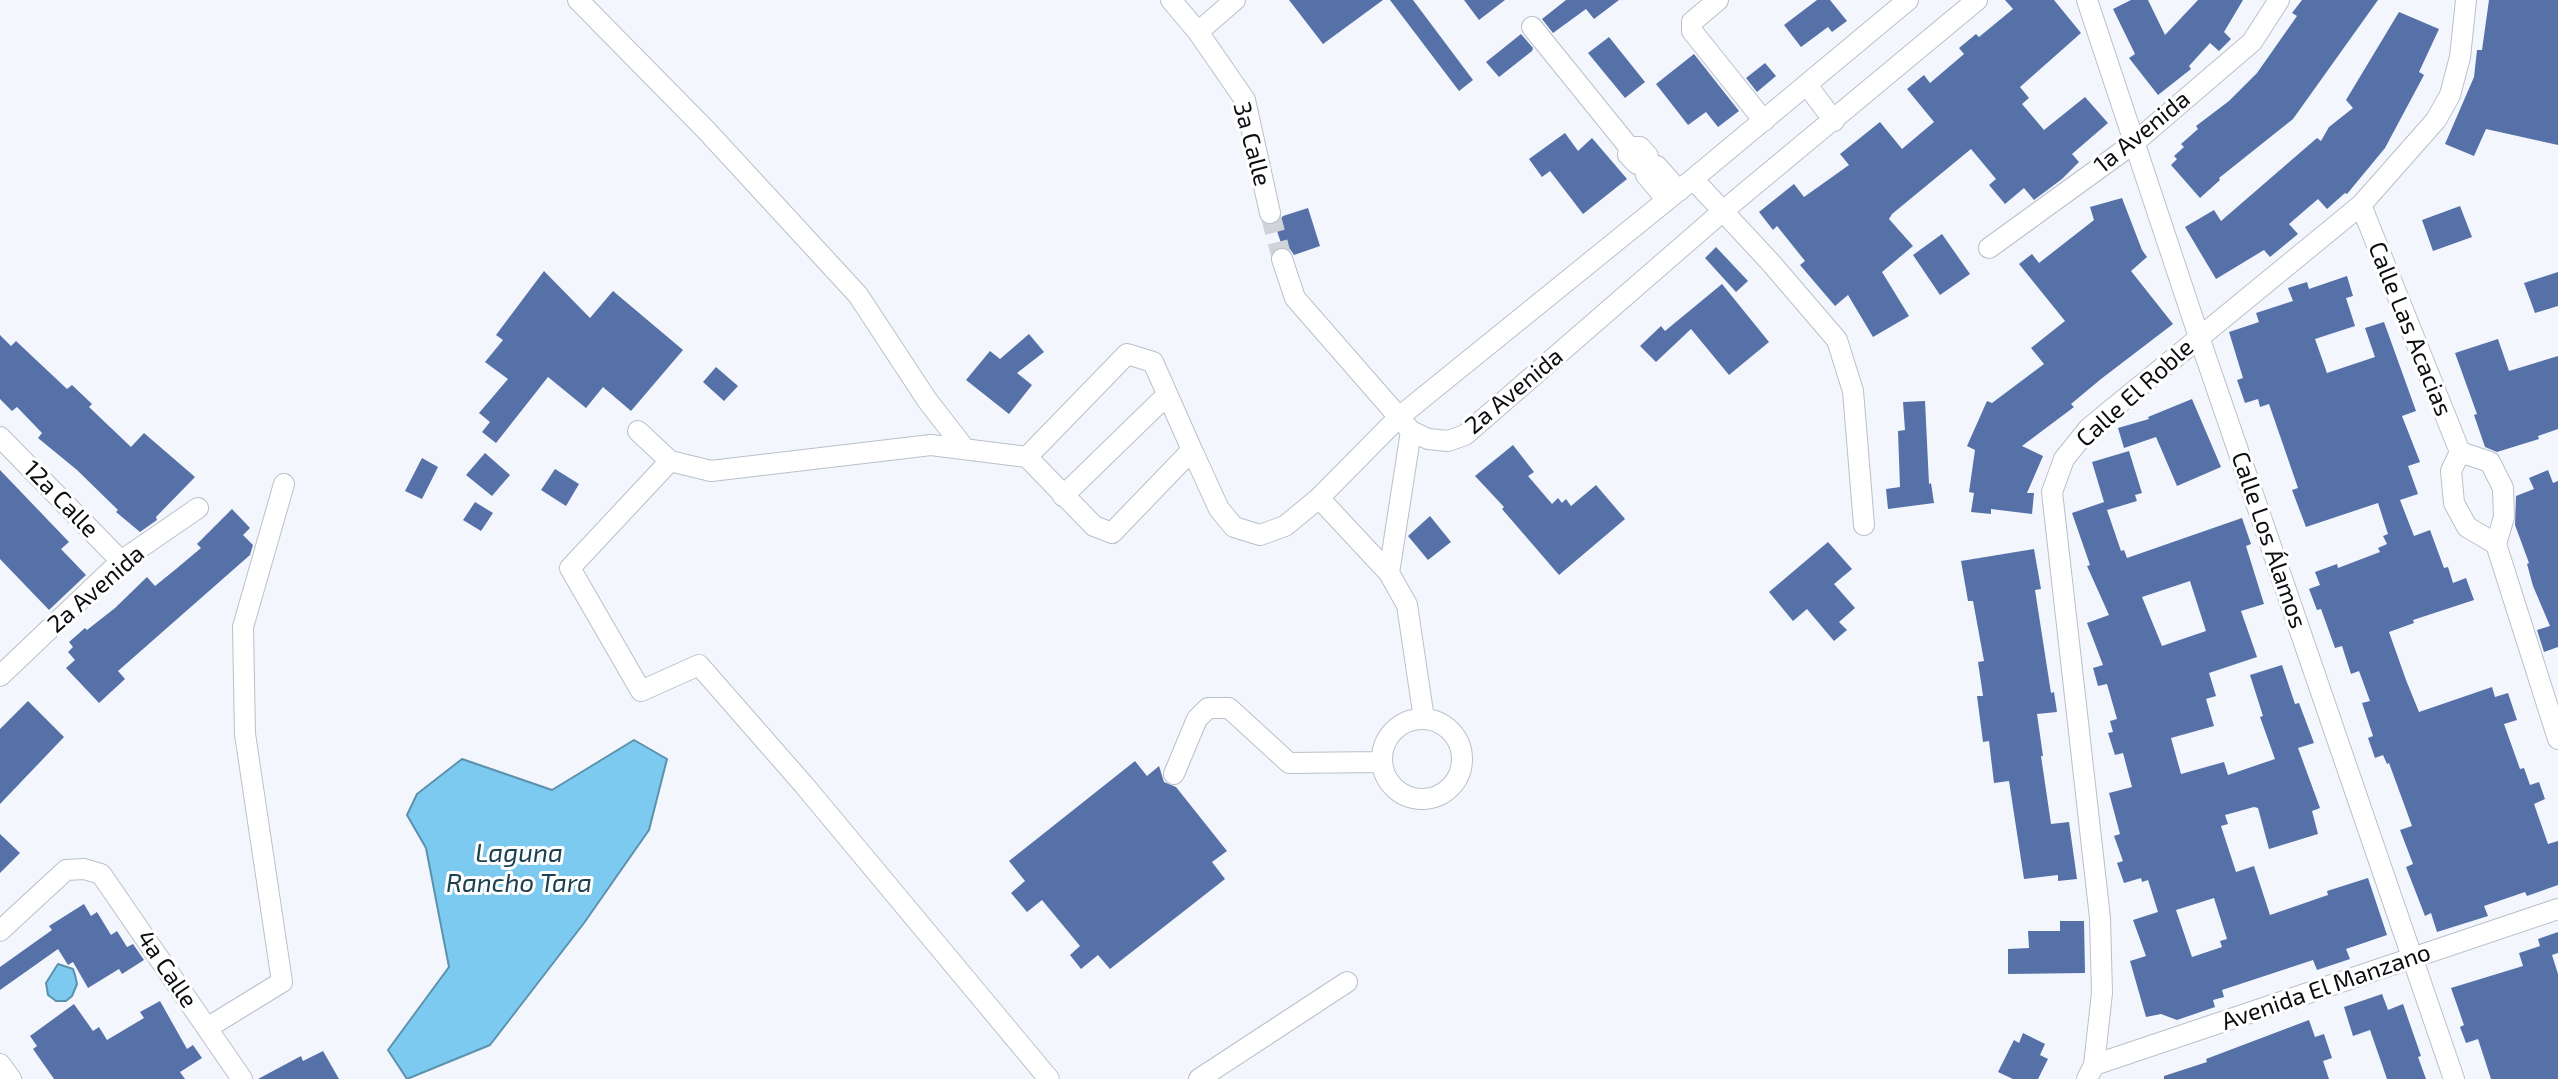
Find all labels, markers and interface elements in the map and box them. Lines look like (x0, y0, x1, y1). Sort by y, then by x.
street label: 1a Avenida (2088, 85, 2196, 179)
street label: 3a Calle (1227, 99, 1277, 189)
street label: Calle Las Acacias (2362, 238, 2458, 420)
street label: Calle El Roble (2071, 333, 2199, 453)
street label: 2a Avenida (1459, 342, 1569, 440)
street label: Calle Los Álamos (2225, 448, 2313, 632)
street label: 12a Calle (17, 455, 105, 543)
street label: 2a Avenida (42, 539, 150, 639)
water label: Laguna Rancho Tara (446, 837, 592, 898)
street label: 4a Calle (131, 925, 203, 1013)
street label: Avenida El Manzano (2218, 938, 2434, 1036)

